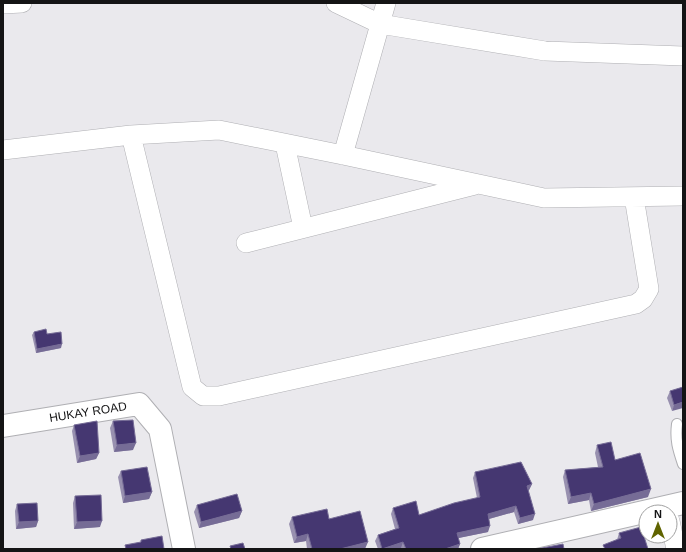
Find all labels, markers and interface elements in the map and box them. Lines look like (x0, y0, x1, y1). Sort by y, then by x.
street label: HUKAY ROAD (48, 399, 128, 425)
north arrow (638, 504, 678, 544)
text: N (654, 508, 662, 520)

